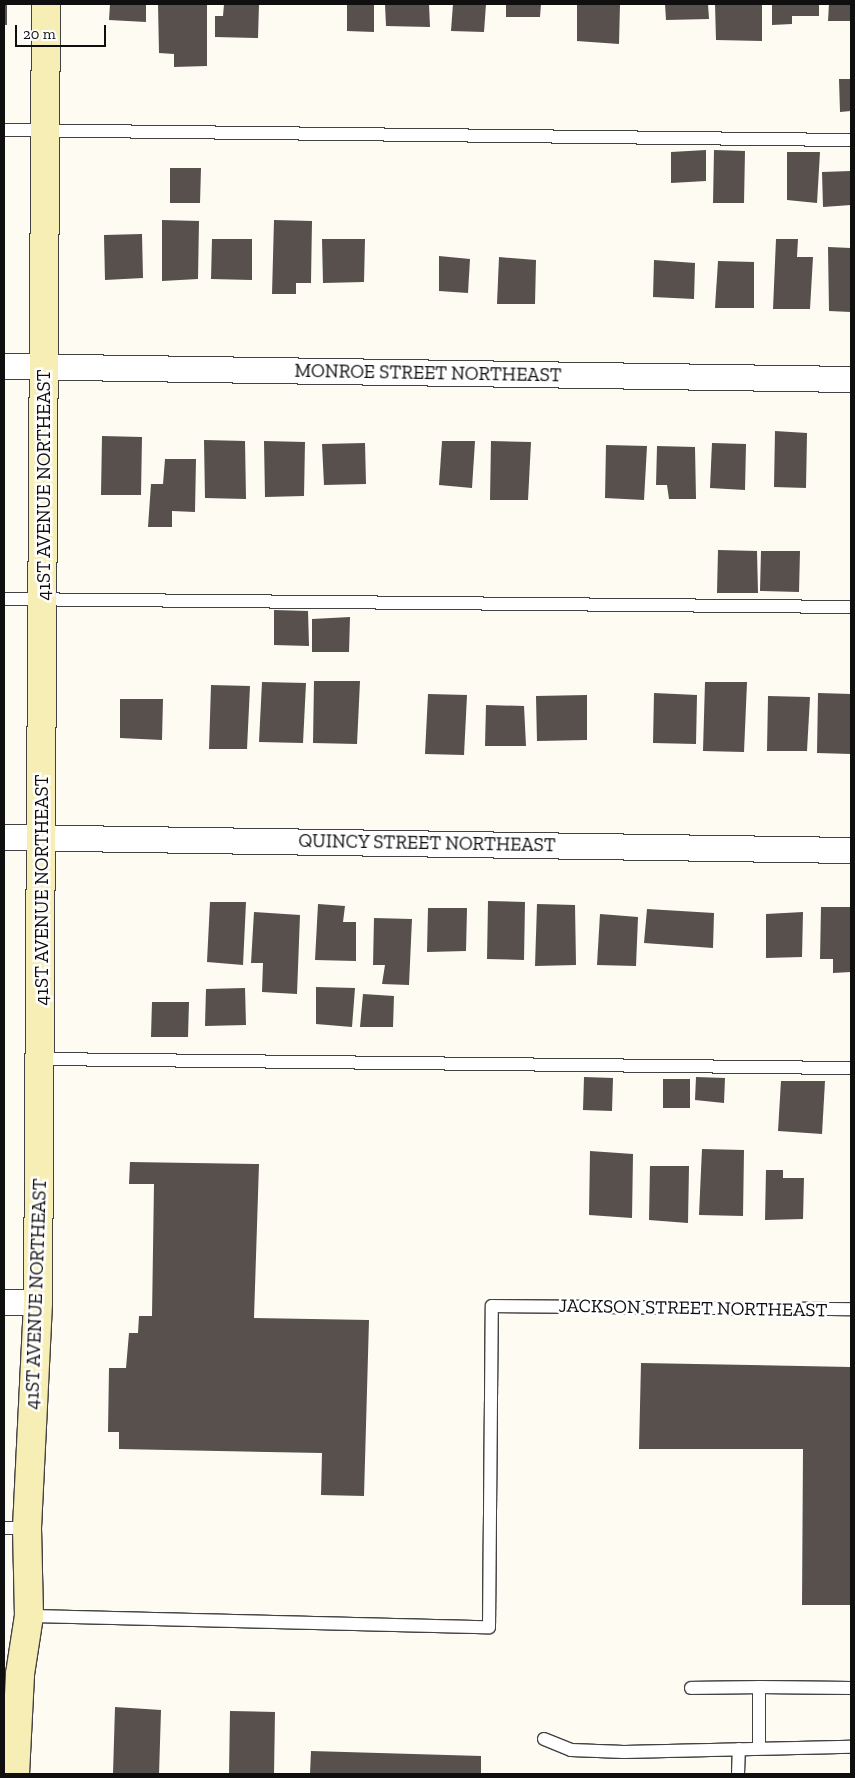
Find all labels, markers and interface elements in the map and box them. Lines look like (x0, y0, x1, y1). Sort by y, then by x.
scale bar (18, 15, 109, 47)
text: 20 m (23, 25, 56, 43)
street label: MONROE STREET NORTHEAST (294, 359, 562, 387)
street label: 41ST AVENUE NORTHEAST (33, 369, 55, 601)
street label: 41ST AVENUE NORTHEAST (31, 774, 53, 1006)
street label: QUINCY STREET NORTHEAST (298, 829, 556, 857)
street label: 41ST AVENUE NORTHEAST (21, 1178, 51, 1410)
street label: JACKSON STREET NORTHEAST (558, 1294, 828, 1322)

